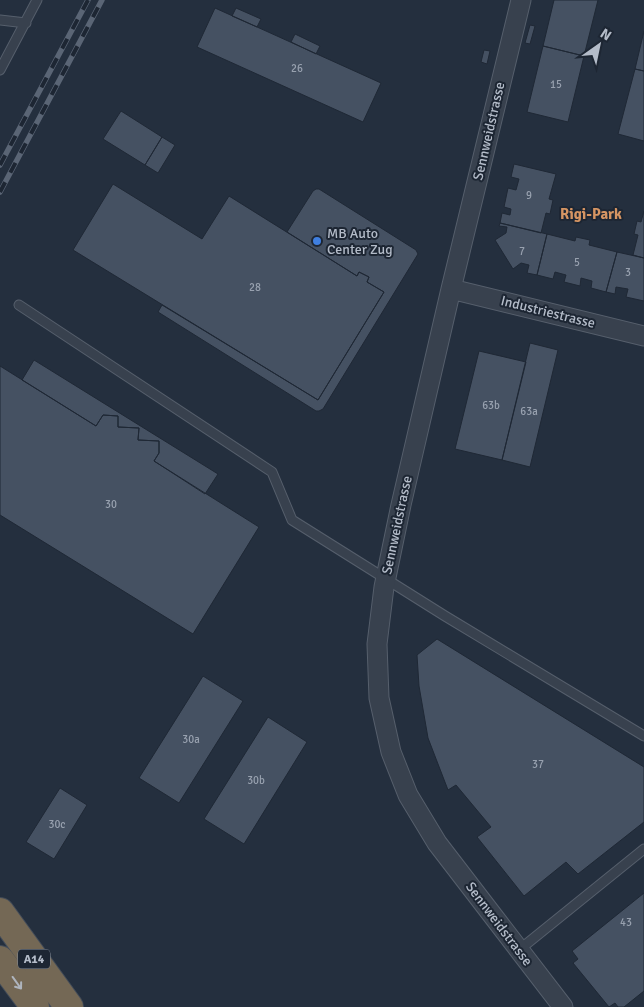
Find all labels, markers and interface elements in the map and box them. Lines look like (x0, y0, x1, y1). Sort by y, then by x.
north arrow (574, 20, 624, 70)
text: N (597, 25, 615, 44)
house number: 26 (291, 62, 303, 75)
house number: 15 (550, 78, 562, 91)
street label: Sennweidstrasse (469, 80, 509, 182)
house number: 9 (526, 189, 532, 202)
district label: Rigi-Park (560, 205, 622, 223)
place label: MB Auto Center Zug (327, 225, 393, 258)
marker: MB Auto Center Zug (311, 235, 323, 247)
house number: 7 (519, 245, 525, 258)
house number: 5 (574, 256, 580, 269)
house number: 3 (625, 266, 631, 279)
house number: 28 (249, 281, 261, 294)
street label: Industriestrasse (499, 292, 597, 332)
house number: 63b (482, 399, 500, 412)
house number: 63a (520, 405, 538, 418)
street label: Sennweidstrasse (378, 474, 416, 576)
house number: 30 (105, 498, 117, 511)
house number: 30a (182, 733, 200, 746)
house number: 37 (532, 758, 544, 771)
house number: 30b (247, 774, 265, 787)
house number: 30c (48, 818, 66, 831)
street label: Sennweidstrasse (462, 879, 536, 969)
house number: 43 (620, 916, 632, 929)
road number: A14 (18, 950, 50, 969)
one-way arrow (12, 976, 23, 989)

